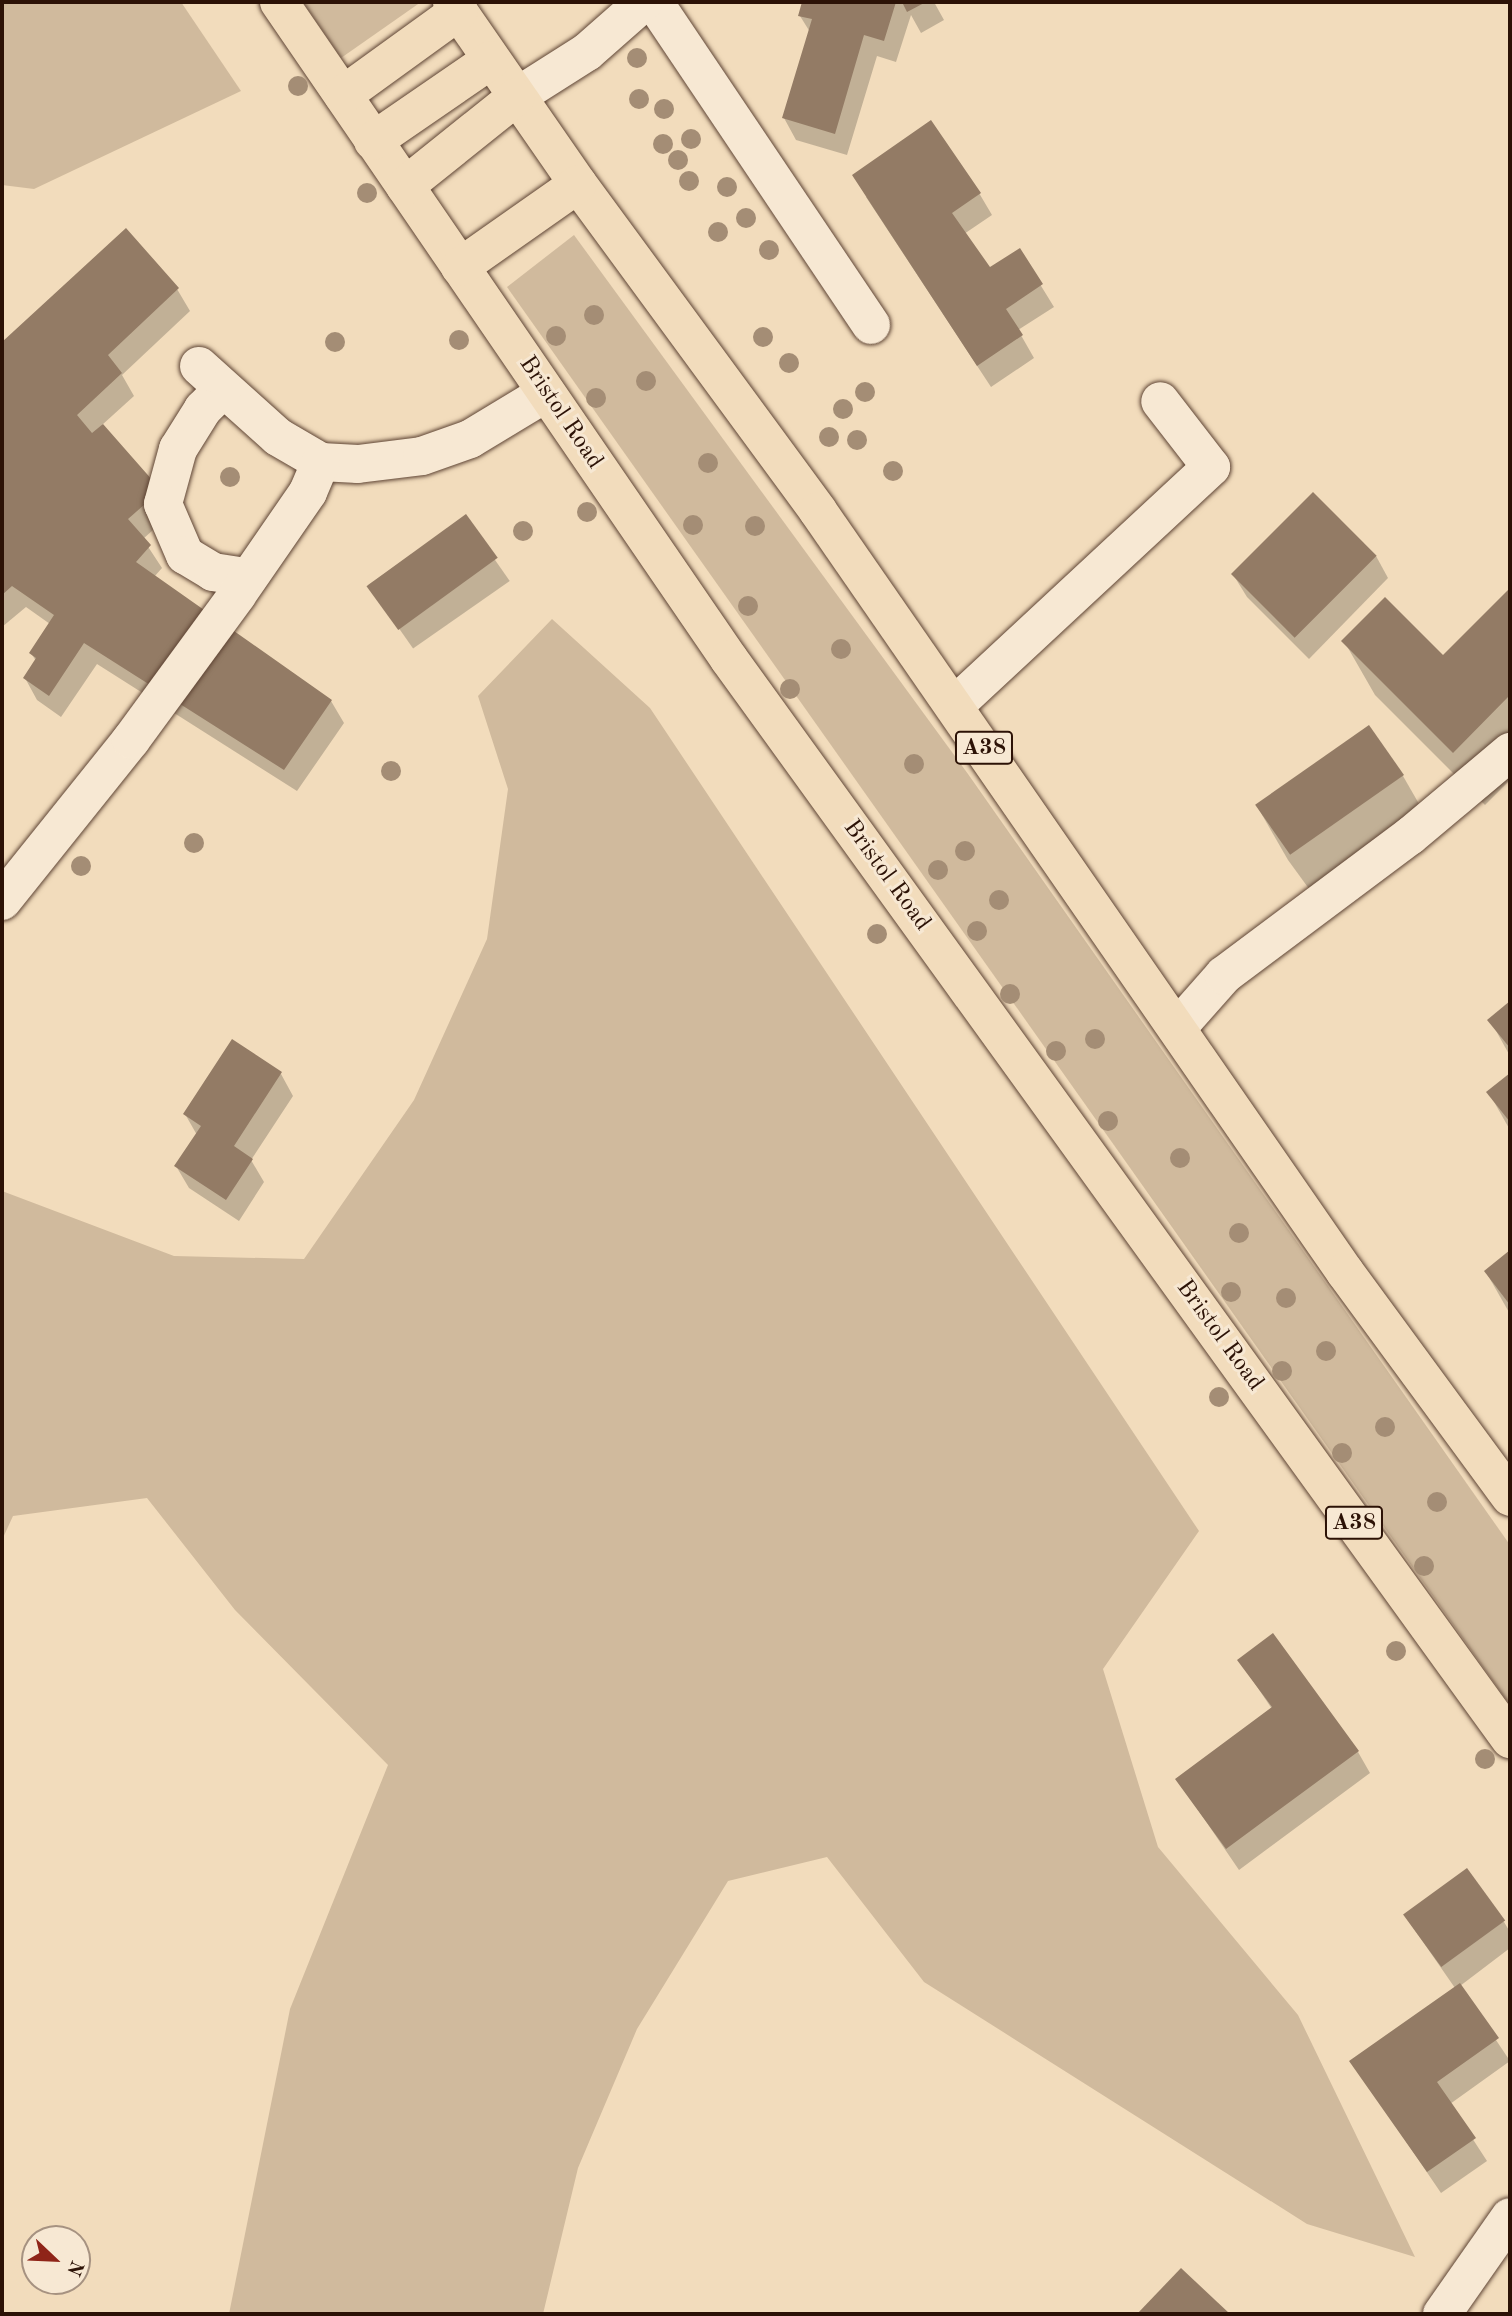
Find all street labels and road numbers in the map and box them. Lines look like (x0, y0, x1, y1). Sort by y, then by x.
street label: Bristol Road (512, 351, 608, 475)
road number: A38 (954, 728, 1014, 768)
street label: Bristol Road (836, 815, 936, 937)
street label: Bristol Road (1169, 1275, 1269, 1397)
road number: A38 (1324, 1504, 1384, 1542)

